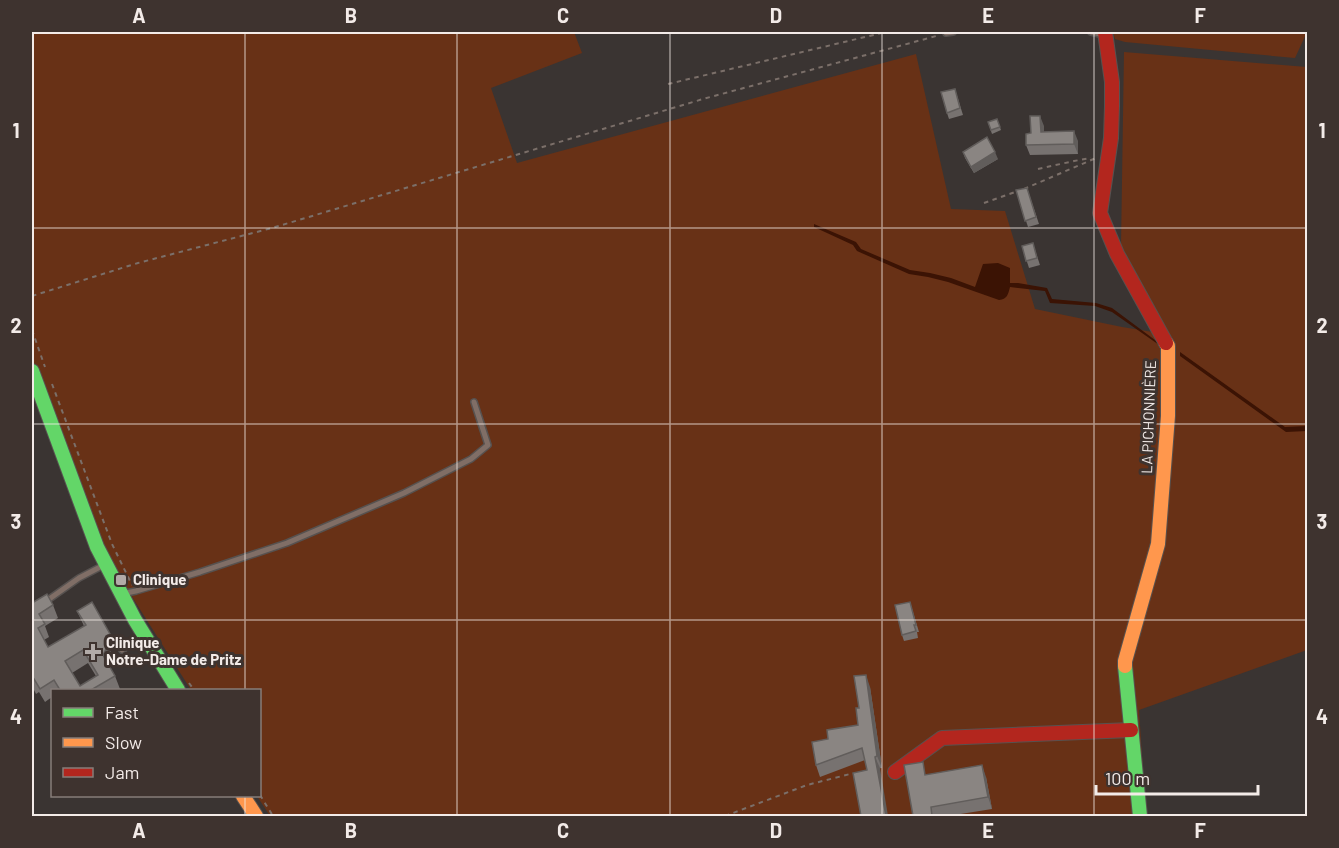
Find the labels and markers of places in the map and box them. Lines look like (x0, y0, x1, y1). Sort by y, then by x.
place label: Clinique (133, 570, 187, 588)
marker: Clinique (114, 573, 128, 587)
place label: Clinique Notre-Dame de Pritz (106, 633, 241, 668)
marker: Clinique Notre-Dame de Pritz (84, 643, 102, 661)

